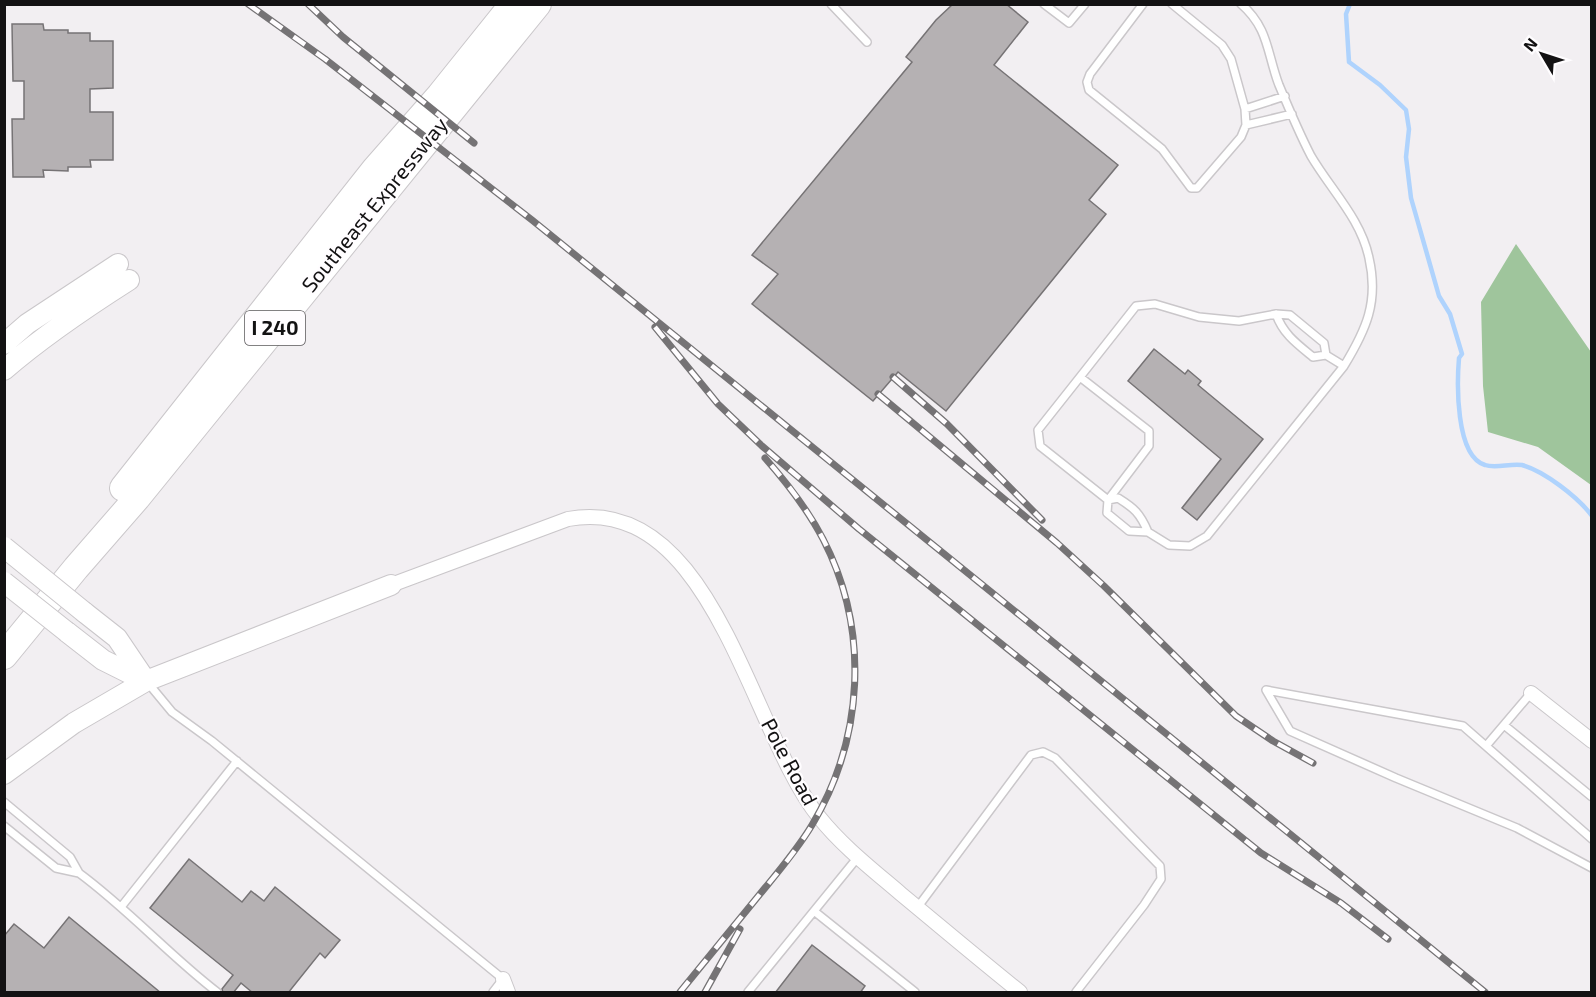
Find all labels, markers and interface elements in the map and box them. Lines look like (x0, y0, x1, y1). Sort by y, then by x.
north arrow (1512, 24, 1572, 84)
text: N (1519, 34, 1541, 55)
street label: Southeast Expressway (296, 112, 452, 297)
road number: I 240 (245, 311, 305, 345)
street label: Pole Road (757, 714, 824, 809)

